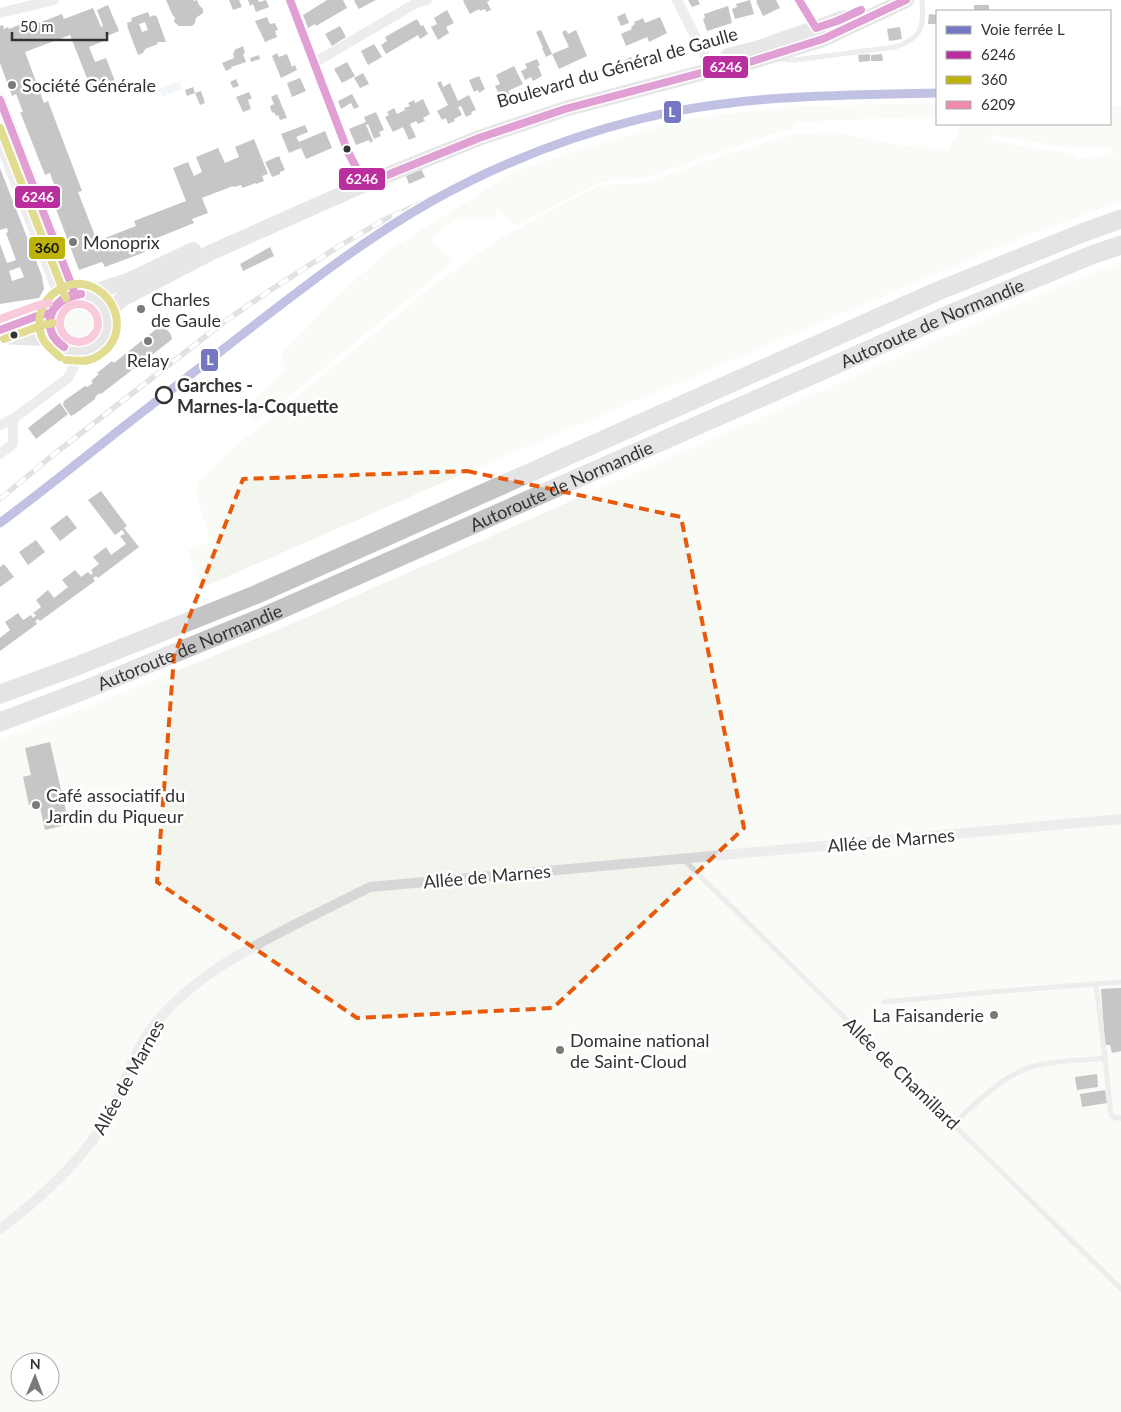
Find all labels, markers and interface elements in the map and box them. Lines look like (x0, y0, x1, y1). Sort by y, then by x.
scale bar (12, 10, 108, 42)
legend (936, 10, 1111, 125)
text: 50 m (20, 17, 54, 35)
text: Voie ferrée L (981, 20, 1065, 38)
street label: Boulevard du Général de Gaulle (494, 22, 740, 112)
text: 6246 (981, 45, 1016, 63)
line badge: 6246 (702, 55, 749, 79)
text: 6246 (710, 58, 742, 75)
text: 360 (981, 70, 1007, 88)
place label: Société Générale (22, 74, 156, 96)
marker: Société Générale (6, 79, 18, 91)
text: 6209 (981, 95, 1016, 113)
line badge: L (663, 100, 682, 124)
text: L (668, 103, 676, 120)
unlabelled marker (342, 144, 352, 154)
line badge: 6246 (338, 167, 386, 191)
text: 6246 (346, 170, 378, 187)
line badge: 6246 (14, 185, 61, 209)
text: 6246 (22, 188, 54, 205)
place label: Monoprix (83, 231, 160, 253)
line badge: 360 (28, 236, 66, 260)
marker: Monoprix (67, 236, 79, 248)
text: 360 (35, 239, 59, 256)
street label: Autoroute de Normandie (837, 274, 1027, 372)
place label: Charles de Gaule (151, 288, 221, 331)
marker: Charles de Gaule (135, 303, 147, 315)
unlabelled marker (9, 330, 19, 340)
marker: Relay (142, 335, 154, 347)
line badge: L (200, 348, 219, 372)
place label: Relay (127, 349, 170, 371)
text: L (206, 351, 214, 368)
place label: Garches - Marnes-la-Coquette (177, 374, 339, 417)
marker: Garches - Marnes-la-Coquette (155, 386, 173, 404)
street label: Autoroute de Normandie (466, 436, 656, 536)
street label: Autoroute de Normandie (94, 599, 285, 695)
place label: Café associatif du Jardin du Piqueur (46, 784, 185, 827)
marker: Café associatif du Jardin du Piqueur (30, 799, 42, 811)
street label: Allée de Marnes (826, 823, 956, 857)
street label: Allée de Marnes (422, 859, 552, 893)
place label: La Faisanderie (872, 1004, 984, 1026)
marker: La Faisanderie (988, 1009, 1000, 1021)
street label: Allée de Chamillard (840, 1012, 964, 1134)
street label: Allée de Marnes (87, 1016, 169, 1138)
place label: Domaine national de Saint-Cloud (570, 1029, 709, 1072)
marker: Domaine national de Saint-Cloud (554, 1044, 566, 1056)
north arrow (10, 1352, 60, 1402)
text: N (30, 1355, 41, 1372)

